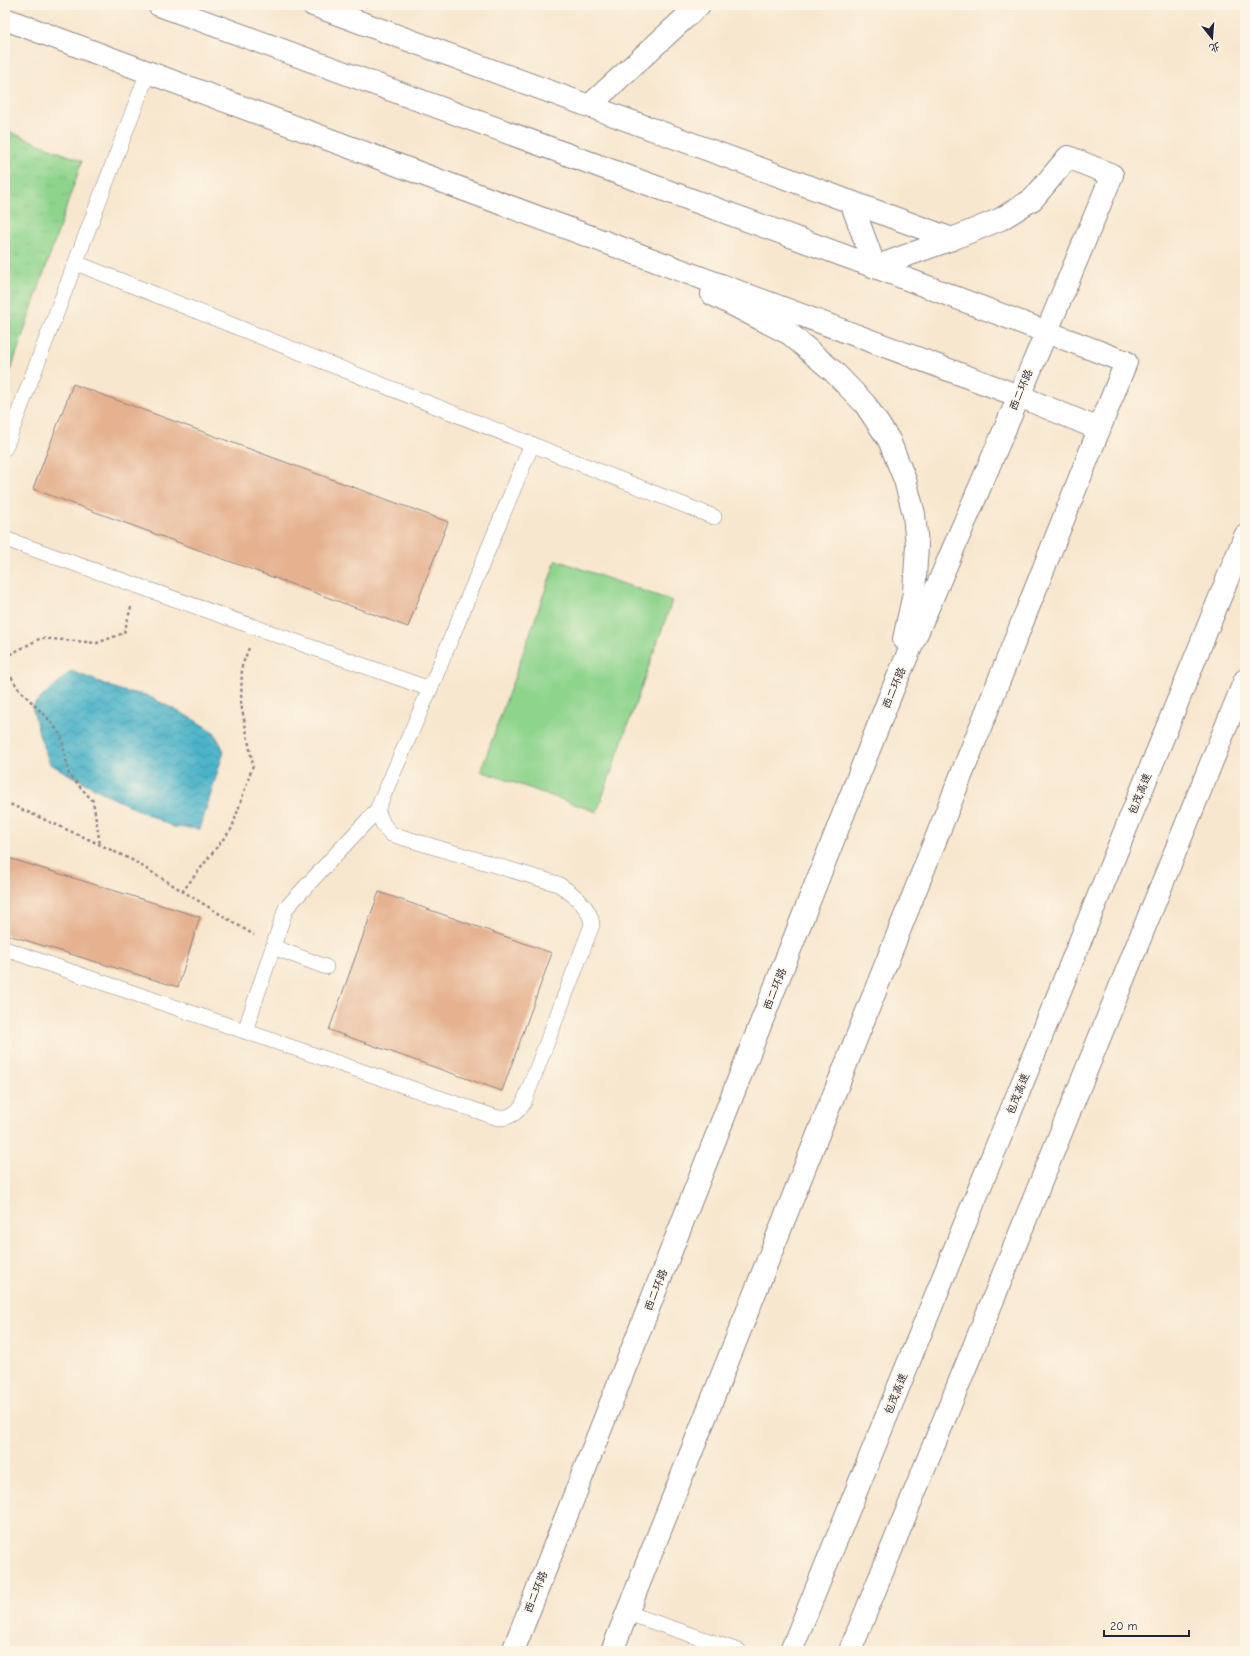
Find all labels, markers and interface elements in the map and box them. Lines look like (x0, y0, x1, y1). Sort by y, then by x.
north arrow (1192, 18, 1232, 58)
text: 北 (1208, 39, 1222, 55)
street label: 西二环路 (1006, 367, 1036, 413)
street label: 西二环路 (879, 665, 909, 711)
street label: 包茂高速 (1126, 771, 1154, 817)
street label: 西二环路 (761, 966, 789, 1012)
street label: 包茂高速 (1004, 1071, 1032, 1117)
street label: 西二环路 (642, 1267, 670, 1313)
street label: 包茂高速 (882, 1371, 910, 1417)
street label: 西二环路 (522, 1569, 550, 1615)
scale bar (1104, 1612, 1189, 1638)
text: 20 m (1110, 1619, 1138, 1633)

